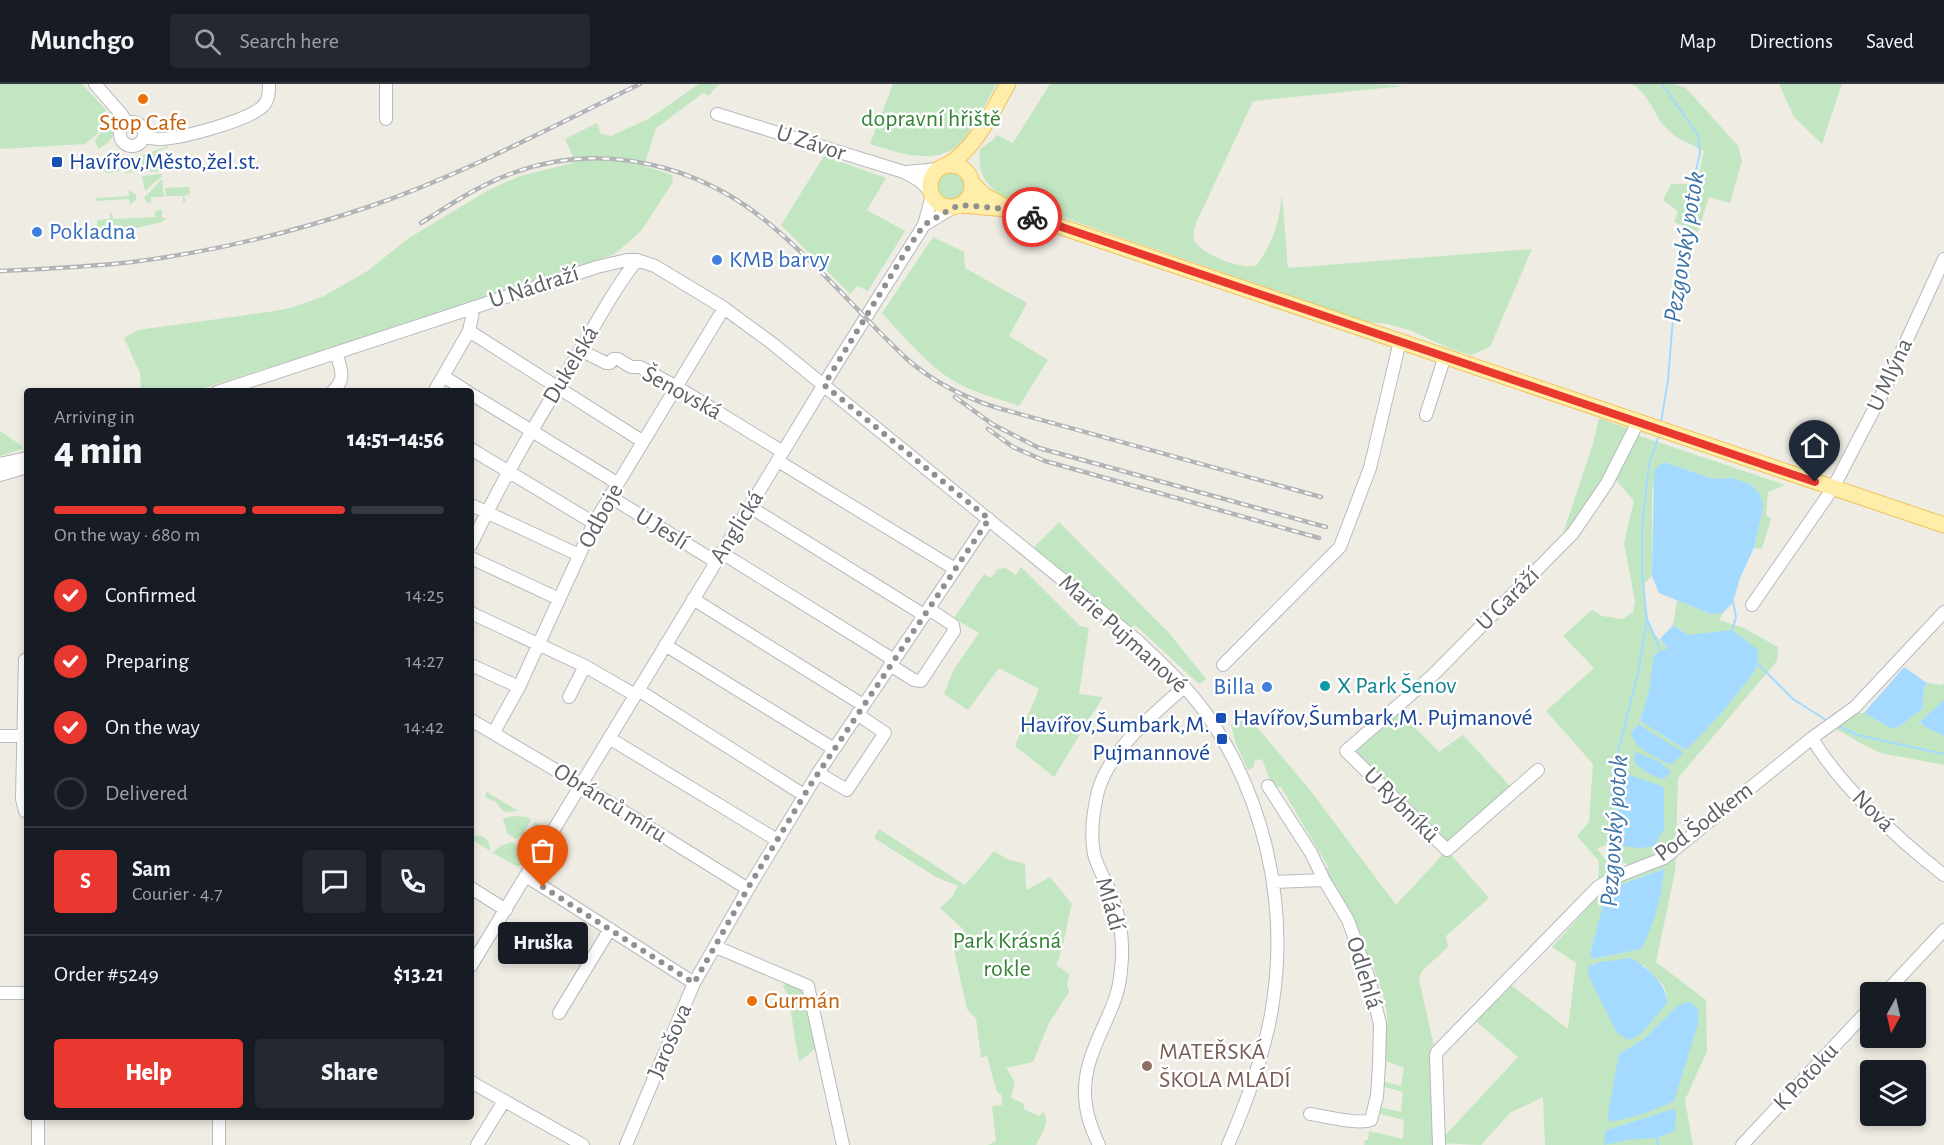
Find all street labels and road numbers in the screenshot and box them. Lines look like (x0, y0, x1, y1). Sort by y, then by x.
street label: U Závor (773, 121, 849, 166)
street label: U Nádraží (486, 261, 582, 313)
street label: Dukelská (539, 322, 603, 408)
street label: U Mlýna (1863, 335, 1917, 415)
street label: Šenovská (638, 361, 726, 424)
street label: Odboje (574, 480, 628, 552)
street label: Anglická (706, 487, 768, 567)
street label: U Jeslí (631, 504, 693, 555)
street label: U Garáží (1472, 563, 1544, 635)
street label: Marie Pujmanové (1054, 570, 1192, 698)
street label: Obránců míru (549, 759, 671, 847)
street label: U Rybníků (1359, 763, 1443, 847)
street label: Pod Šodkem (1650, 777, 1757, 866)
street label: Nová (1847, 785, 1899, 837)
street label: Mládí (1091, 875, 1129, 934)
street label: Odlehlá (1342, 934, 1386, 1012)
street label: Jarošova (644, 1000, 696, 1082)
street label: K Potoku (1769, 1039, 1843, 1115)

